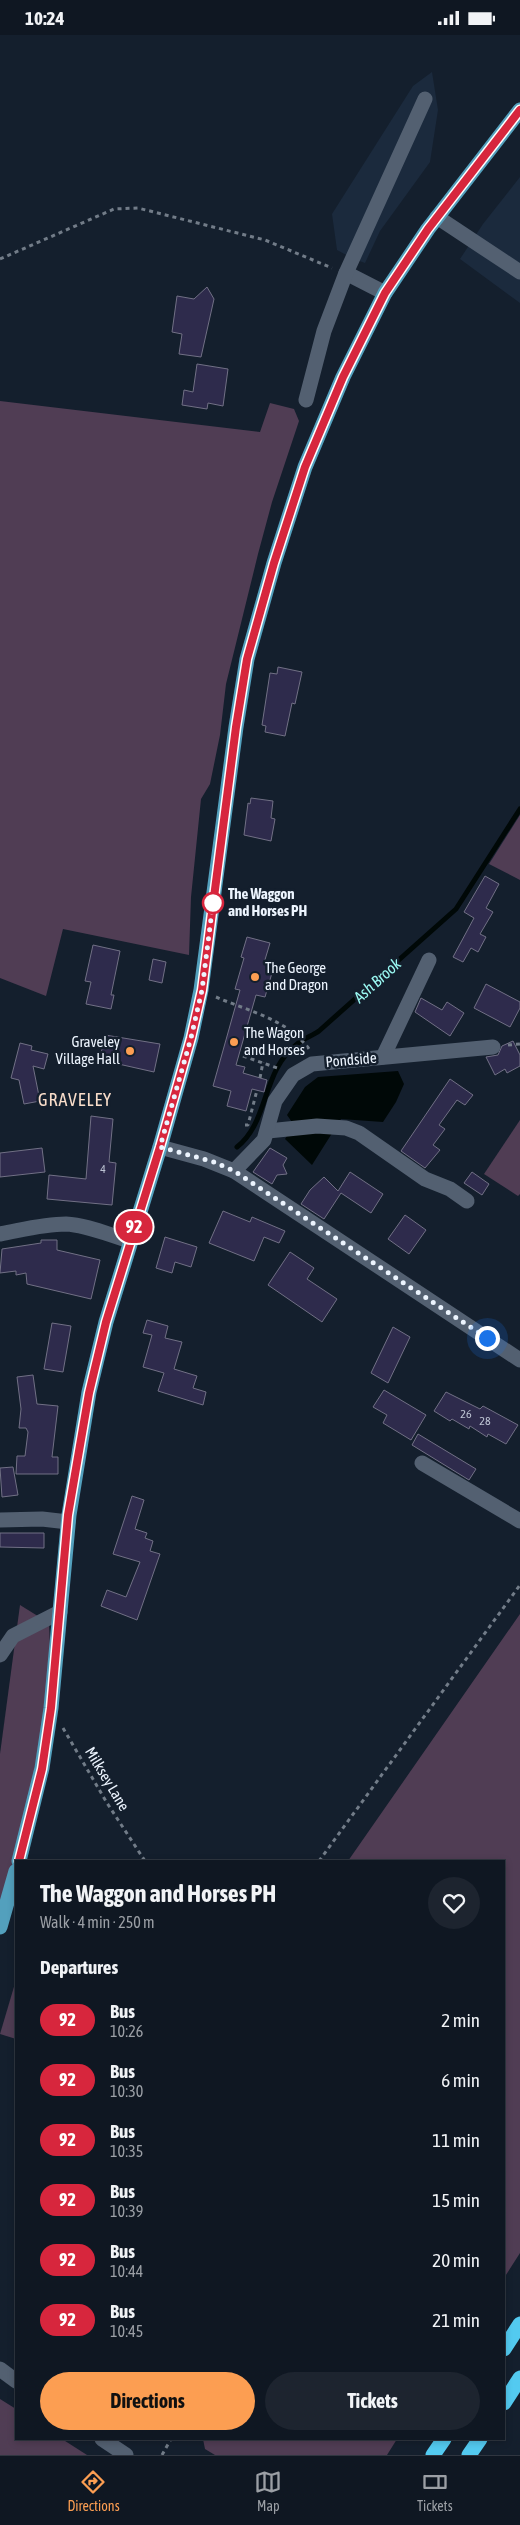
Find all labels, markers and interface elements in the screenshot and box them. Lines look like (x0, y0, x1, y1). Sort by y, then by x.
text: 10:24 (25, 7, 64, 29)
place label: The Waggon and Horses PH (228, 885, 307, 919)
marker: The Waggon and Horses PH (202, 892, 224, 914)
water label: Ash Brook (349, 953, 405, 1007)
place label: The George and Dragon (265, 959, 328, 993)
marker: The George and Dragon (249, 971, 261, 983)
place label: The Wagon and Horses (244, 1024, 305, 1058)
place label: Graveley Village Hall (56, 1033, 120, 1067)
marker: The Wagon and Horses (228, 1036, 240, 1048)
marker: Graveley Village Hall (124, 1045, 136, 1057)
street label: Pondside (325, 1049, 377, 1070)
district label: GRAVELEY (38, 1089, 112, 1110)
house number: 4 (100, 1162, 106, 1176)
line badge: 92 (112, 1211, 156, 1243)
text: 92 (126, 1216, 142, 1237)
your location (475, 1326, 500, 1351)
house number: 26 (460, 1407, 472, 1421)
house number: 28 (479, 1414, 491, 1428)
street label: Milksey Lane (82, 1744, 133, 1814)
button: heart (428, 1877, 480, 1929)
text: The Waggon and Horses PH (40, 1880, 276, 1907)
text: Walk · 4 min · 250 m (40, 1913, 154, 1931)
text: Departures (40, 1956, 118, 1978)
text: Bus (110, 2000, 135, 2022)
text: 92 (59, 2009, 76, 2030)
text: 2 min (441, 2009, 480, 2031)
text: 10:26 (110, 2022, 143, 2040)
text: Bus (110, 2060, 135, 2082)
text: 92 (59, 2069, 76, 2090)
text: 6 min (441, 2069, 480, 2091)
text: 10:30 (110, 2082, 143, 2100)
text: Bus (110, 2120, 135, 2142)
text: 92 (59, 2129, 76, 2150)
text: 11 min (432, 2129, 480, 2151)
text: 10:35 (110, 2142, 143, 2160)
text: Bus (110, 2180, 135, 2202)
text: 92 (59, 2189, 76, 2210)
text: 15 min (432, 2189, 480, 2211)
text: 10:39 (110, 2202, 143, 2220)
text: Bus (110, 2240, 135, 2262)
text: 92 (59, 2249, 76, 2270)
text: 20 min (432, 2249, 480, 2271)
text: 10:44 (110, 2262, 143, 2280)
text: Bus (110, 2300, 135, 2322)
text: 92 (59, 2309, 76, 2330)
text: 21 min (432, 2309, 480, 2331)
text: 10:45 (110, 2322, 143, 2340)
button: Directions (40, 2372, 255, 2430)
button: Tickets (265, 2372, 480, 2430)
tab: Directions (67, 2468, 120, 2514)
tab: Map (254, 2468, 282, 2514)
tab: Tickets (417, 2468, 453, 2514)

